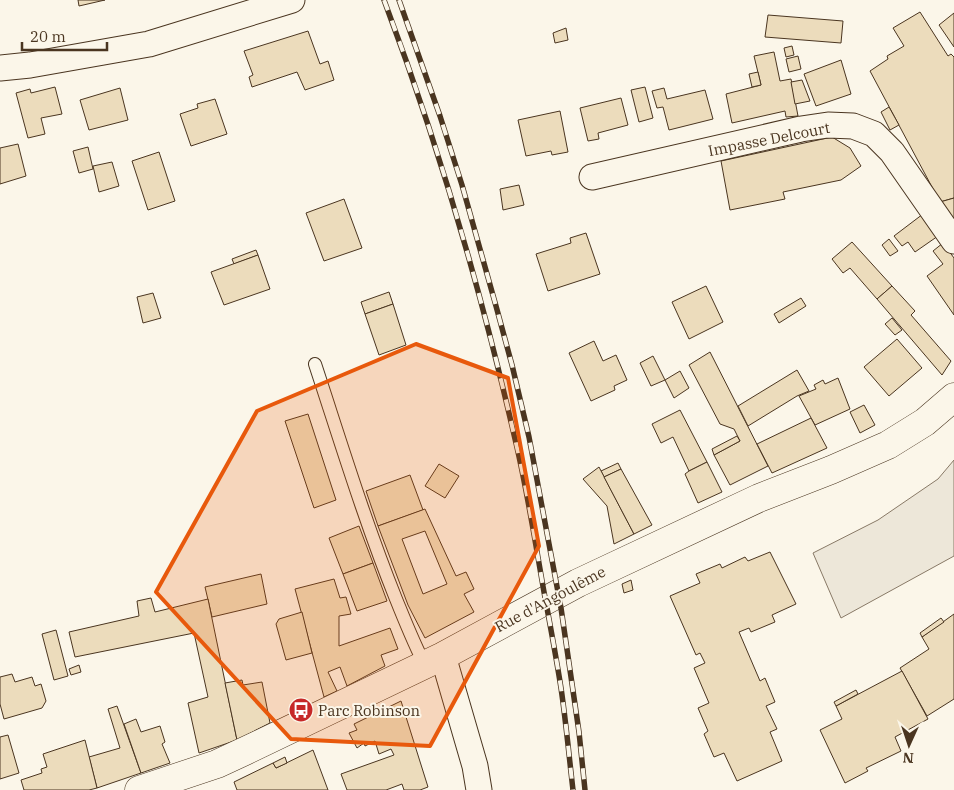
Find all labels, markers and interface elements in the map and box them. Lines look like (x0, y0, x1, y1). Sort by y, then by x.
scale bar (22, 20, 108, 52)
text: 20 m (30, 27, 66, 46)
street label: Impasse Delcourt (706, 118, 832, 160)
street label: Rue d'Angoulême (491, 562, 609, 636)
bus stop icon: Parc Robinson (288, 697, 314, 723)
place label: Parc Robinson (318, 701, 421, 720)
north arrow (884, 720, 934, 770)
text: N (902, 749, 914, 767)

